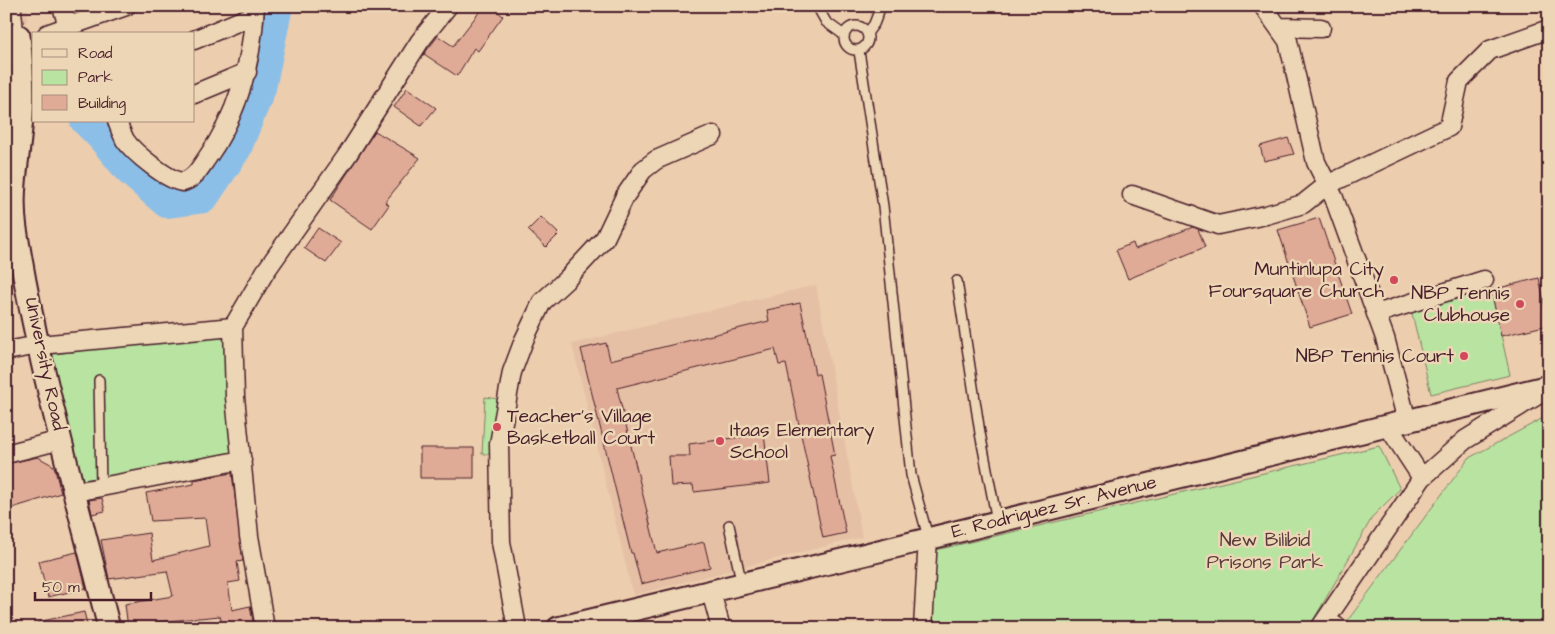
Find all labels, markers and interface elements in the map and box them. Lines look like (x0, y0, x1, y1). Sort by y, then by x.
legend (32, 32, 195, 122)
text: Road (78, 43, 113, 64)
text: Park (78, 67, 113, 88)
text: Building (78, 93, 126, 115)
place label: Muntinlupa City Foursquare Church (1209, 256, 1385, 305)
marker: Muntinlupa City Foursquare Church (1388, 274, 1400, 286)
place label: NBP Tennis Clubhouse (1411, 280, 1510, 329)
street label: University Road (17, 295, 72, 434)
marker: NBP Tennis Clubhouse (1514, 298, 1526, 310)
place label: NBP Tennis Court (1296, 343, 1454, 370)
marker: NBP Tennis Court (1458, 350, 1470, 362)
place label: Teacher's Village Basketball Court (507, 403, 656, 452)
place label: Itaas Elementary School (730, 417, 875, 466)
marker: Teacher's Village Basketball Court (491, 421, 503, 433)
marker: Itaas Elementary School (714, 435, 726, 447)
street label: E. Rodriguez Sr. Avenue (949, 468, 1160, 547)
park label: New Bilibid Prisons Park (1207, 527, 1323, 576)
scale bar (35, 569, 151, 601)
text: 50 m (42, 577, 80, 598)

